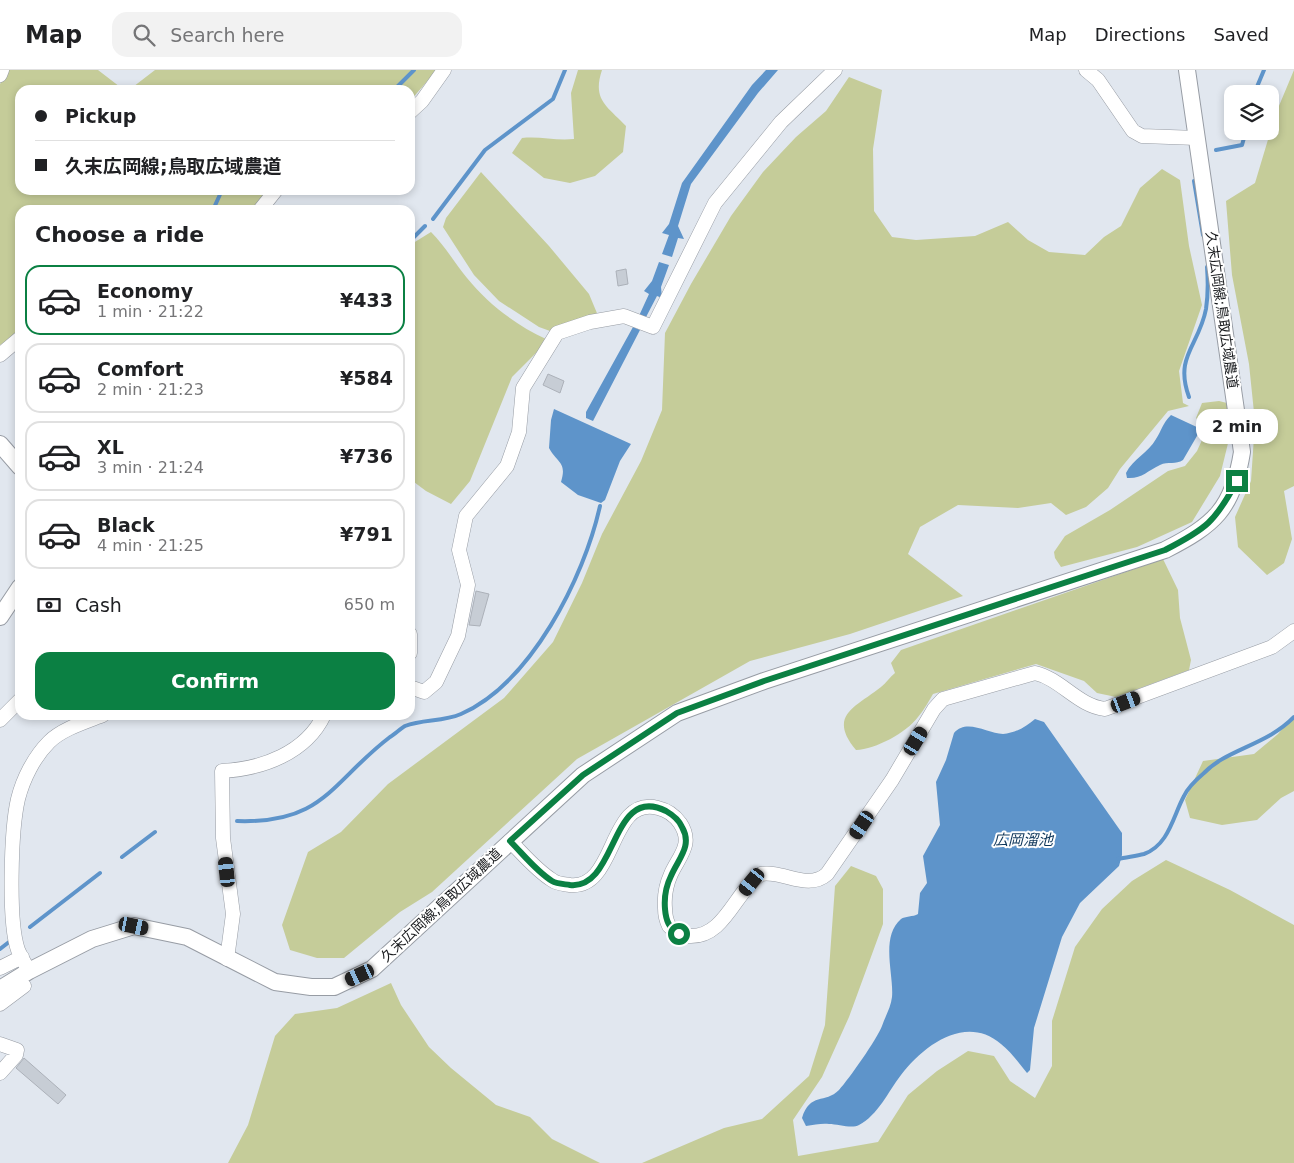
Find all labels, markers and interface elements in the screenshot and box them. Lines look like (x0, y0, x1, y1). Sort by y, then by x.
search box (112, 12, 462, 57)
text: Map (25, 21, 82, 49)
icon: search (130, 21, 158, 49)
text: Search here (170, 24, 284, 46)
text: Map (1029, 24, 1067, 45)
text: Directions (1095, 24, 1185, 45)
text: Saved (1213, 24, 1269, 45)
map controls (1224, 85, 1279, 140)
button: layers (1224, 85, 1279, 140)
text: Pickup (65, 105, 136, 127)
text: 久末広岡線;鳥取広域農道 (65, 155, 282, 177)
text: Choose a ride (35, 222, 204, 247)
street label: 久末広岡線;鳥取広域農道 (1203, 230, 1241, 390)
icon: car (37, 278, 82, 323)
text: Economy (97, 280, 193, 302)
text: ¥433 (340, 289, 393, 311)
text: 1 min · 21:22 (97, 302, 204, 321)
icon: car (37, 356, 82, 401)
text: Comfort (97, 358, 184, 380)
text: ¥584 (340, 367, 393, 389)
text: 2 min · 21:23 (97, 380, 204, 399)
callout: 2 min (1196, 408, 1278, 444)
text: 2 min (1212, 417, 1262, 436)
icon: car (37, 434, 82, 479)
text: XL (97, 436, 124, 458)
text: ¥736 (340, 445, 393, 467)
text: 3 min · 21:24 (97, 458, 204, 477)
route end (1226, 470, 1248, 492)
icon: car (37, 512, 82, 557)
text: Black (97, 514, 155, 536)
text: ¥791 (340, 523, 393, 545)
text: 4 min · 21:25 (97, 536, 204, 555)
icon: cash (35, 591, 63, 619)
text: Cash (75, 594, 122, 616)
text: 650 m (344, 595, 395, 614)
button: Confirm (35, 652, 395, 710)
car (1109, 690, 1142, 714)
car (901, 724, 930, 758)
car (847, 808, 876, 842)
water label: 広岡溜池 (993, 831, 1055, 849)
street label: 久末広岡線;鳥取広域農道 (378, 845, 504, 965)
car (217, 856, 236, 888)
car (736, 866, 767, 898)
car (117, 916, 150, 936)
route start (668, 923, 690, 945)
car (343, 962, 376, 988)

